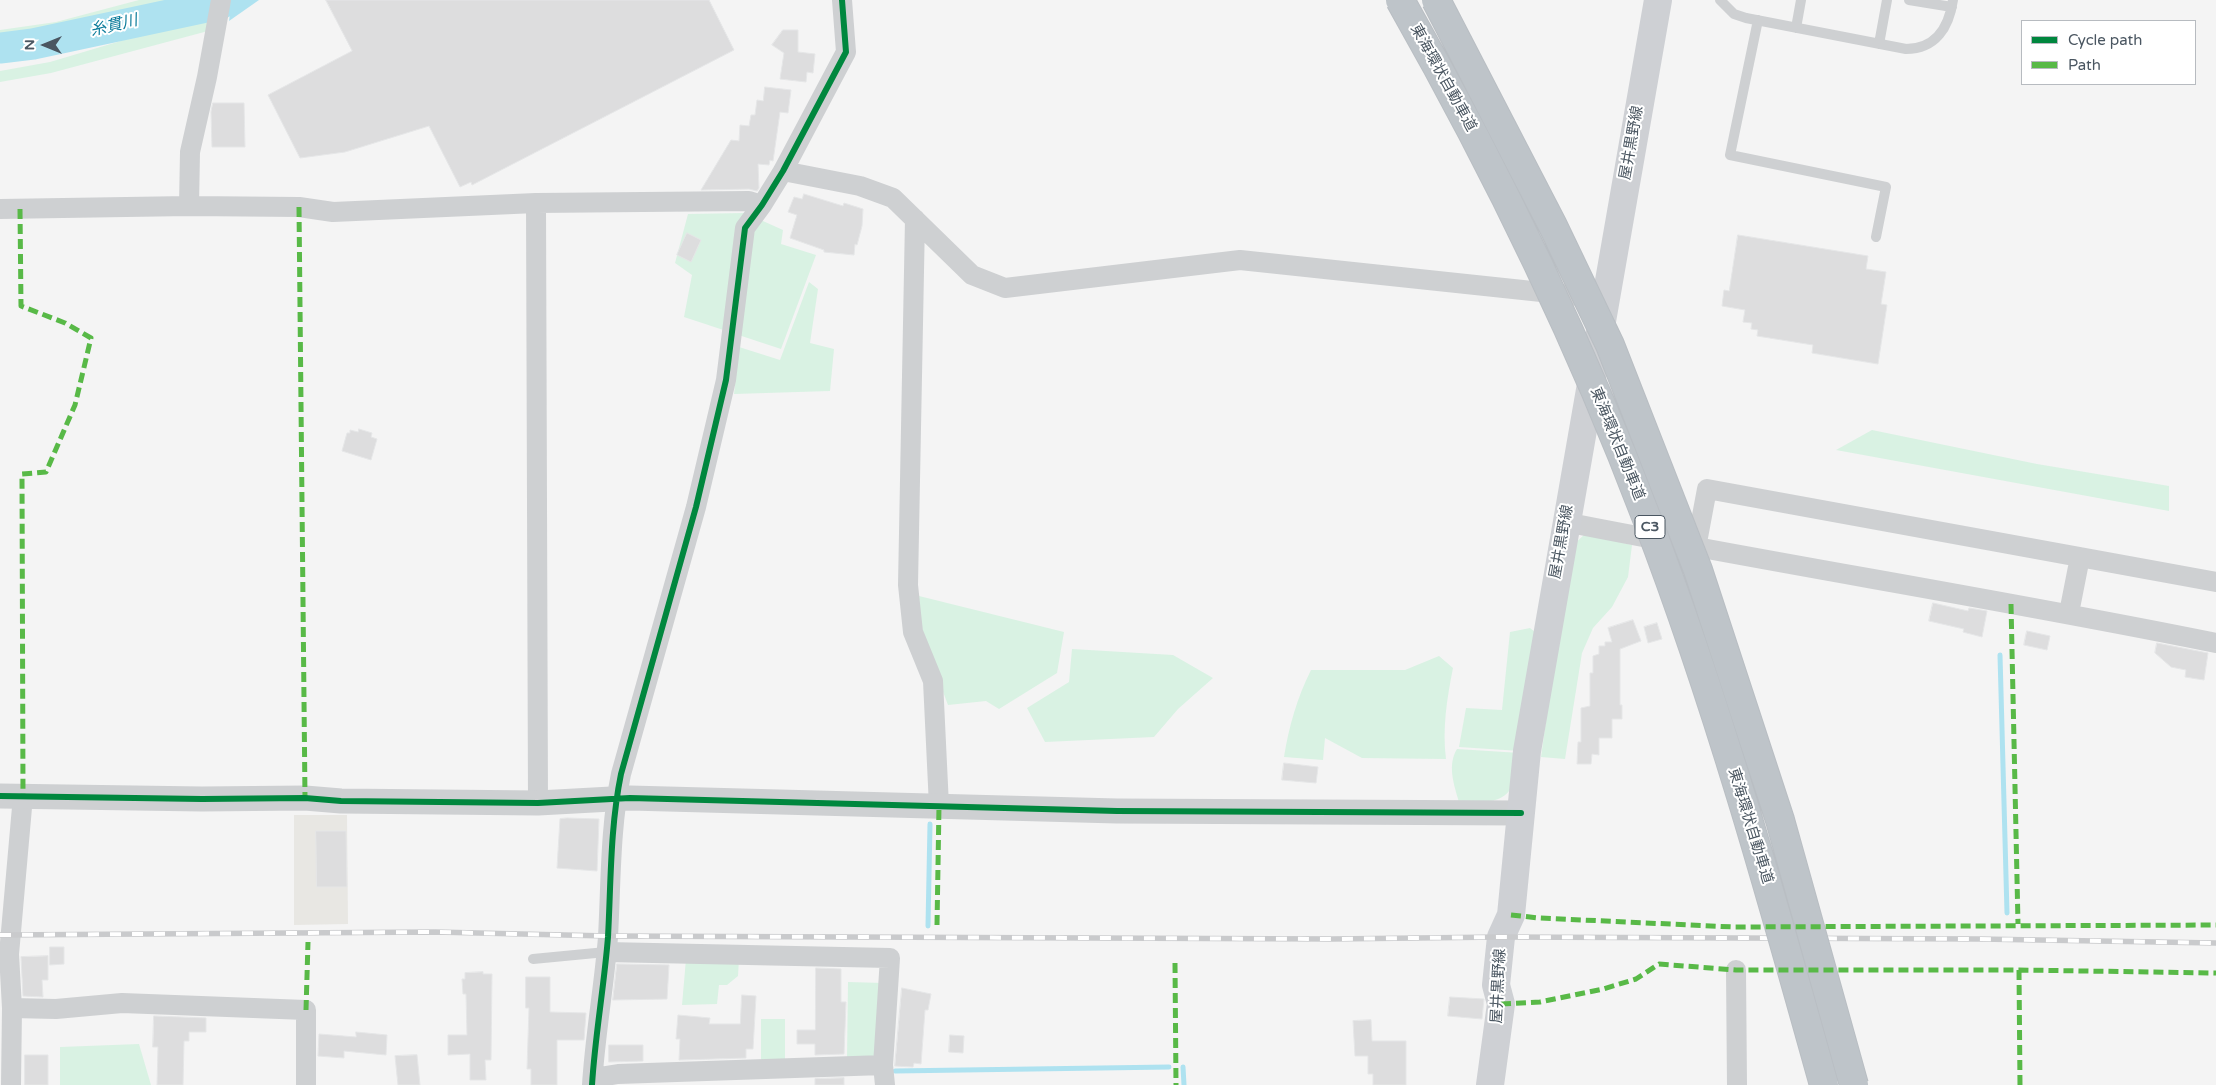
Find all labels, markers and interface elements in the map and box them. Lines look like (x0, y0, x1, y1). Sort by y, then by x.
water label: 糸貫川 (88, 11, 140, 41)
north arrow (20, 20, 70, 70)
legend (2021, 20, 2196, 85)
street label: 東海環状自動車道 (1406, 21, 1480, 135)
text: Cycle path (2068, 31, 2142, 49)
text: N (21, 39, 38, 51)
text: Path (2068, 56, 2101, 74)
street label: 屋井黒野線 (1617, 105, 1647, 181)
street label: 東海環状自動車道 (1586, 385, 1648, 503)
street label: 屋井黒野線 (1547, 504, 1577, 580)
road number: C3 (1635, 516, 1665, 538)
street label: 東海環状自動車道 (1724, 766, 1776, 886)
street label: 屋井黒野線 (1488, 948, 1510, 1024)

